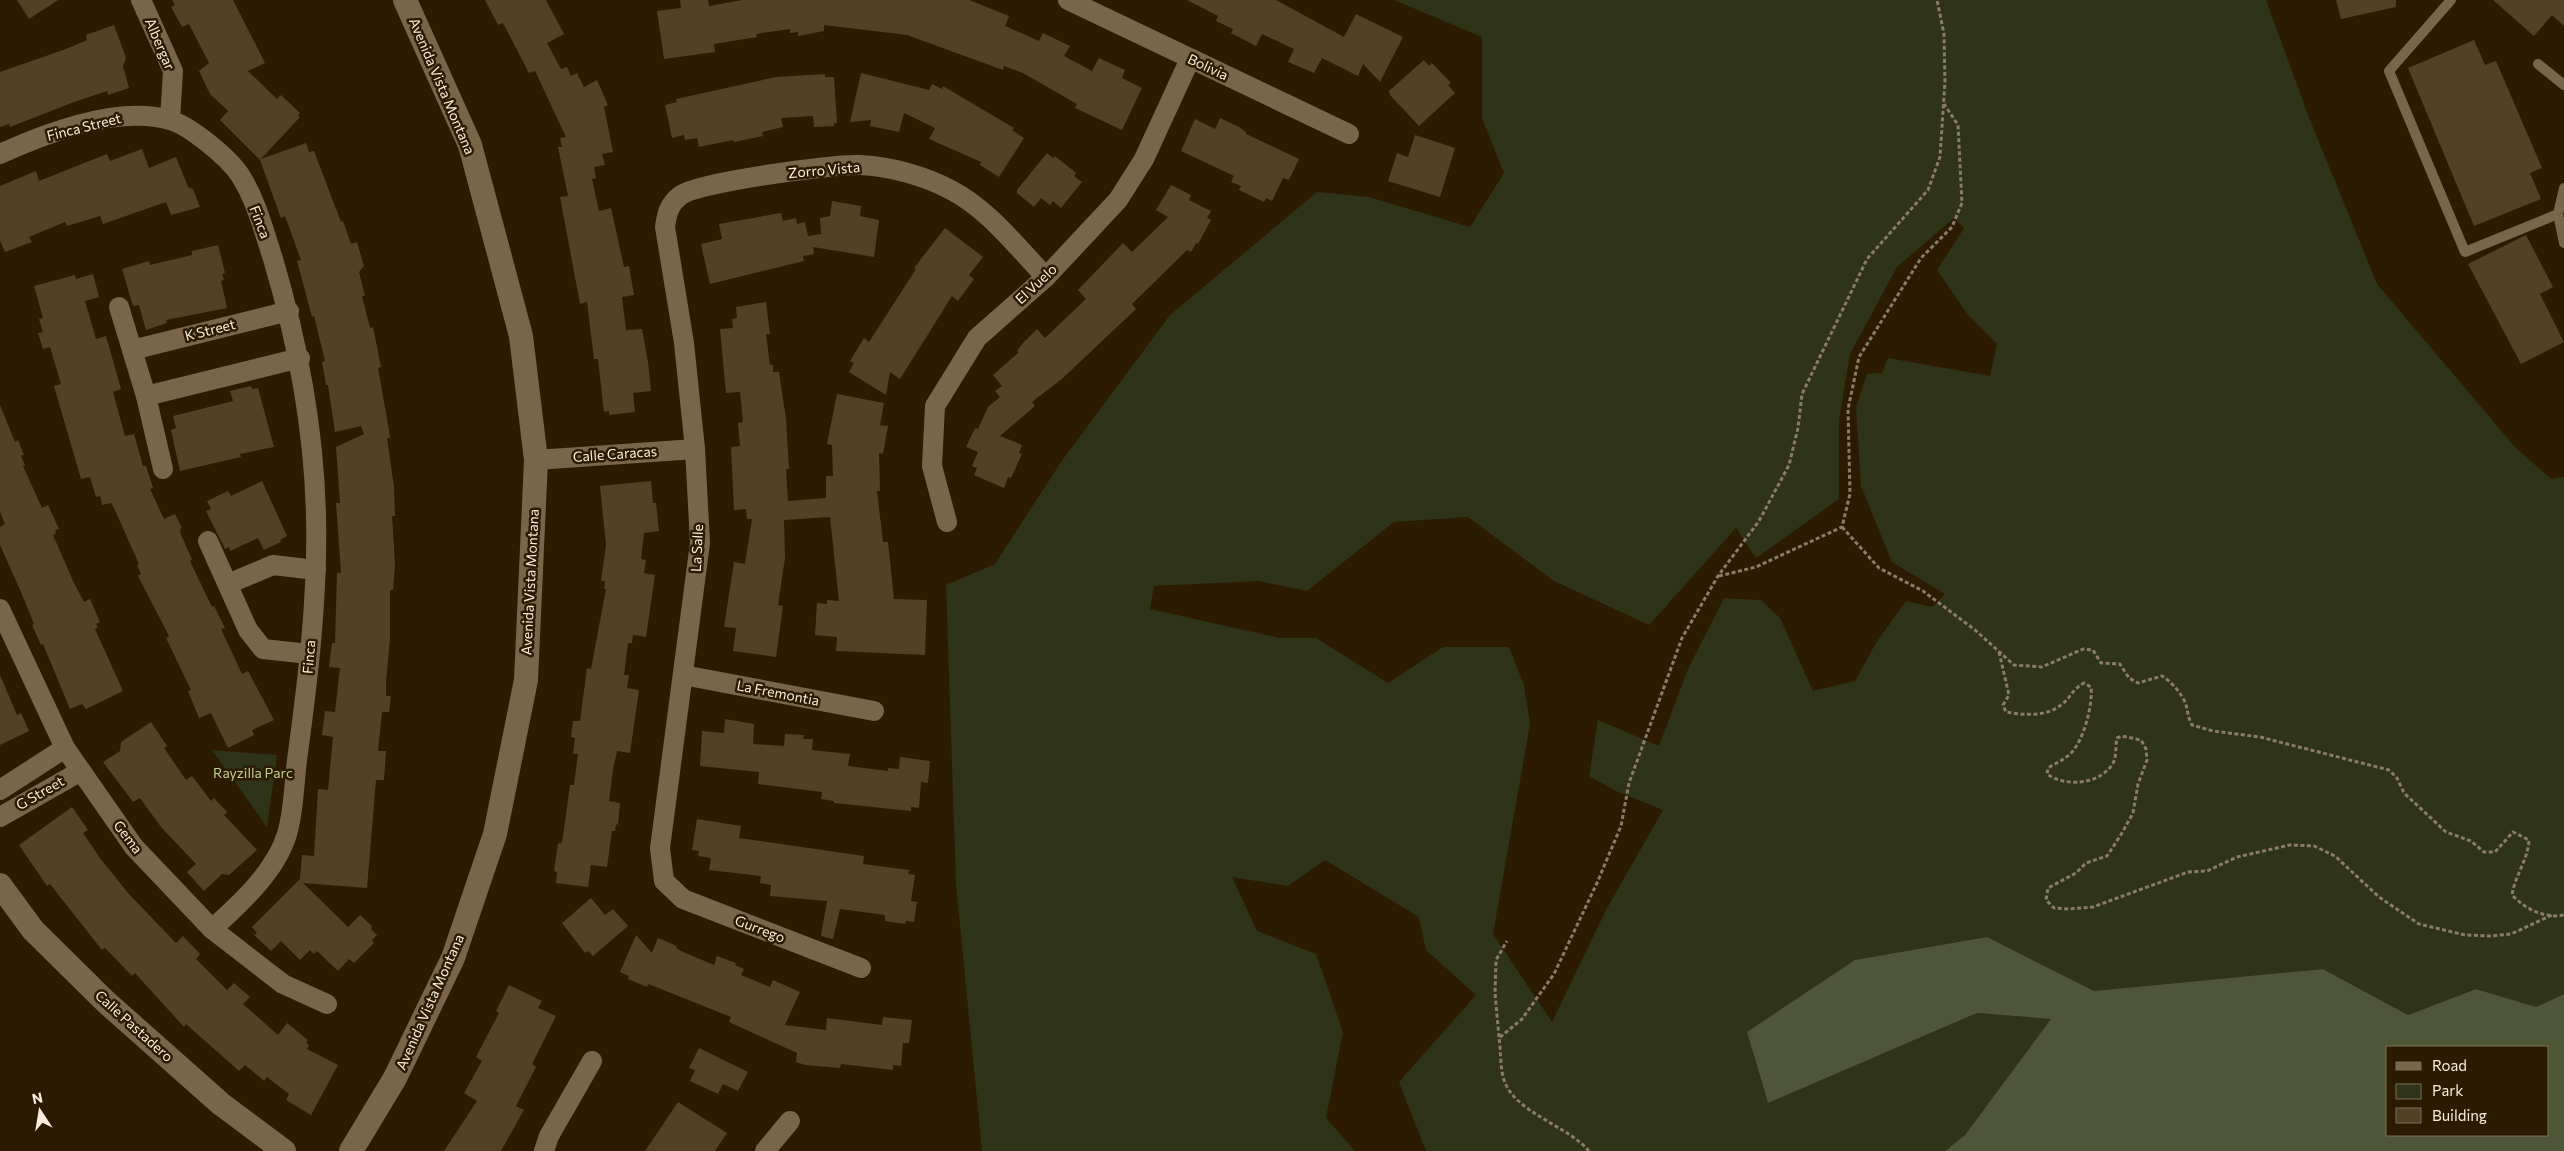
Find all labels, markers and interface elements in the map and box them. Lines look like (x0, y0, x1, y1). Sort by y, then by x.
street label: Albergar (142, 15, 179, 73)
street label: Avenida Vista Montana (406, 15, 479, 157)
street label: Bolivia (1185, 50, 1231, 83)
street label: Finca Street (45, 109, 123, 144)
street label: Zorro Vista (787, 158, 861, 181)
street label: Finca (246, 203, 274, 241)
street label: El Vuelo (1011, 260, 1060, 307)
street label: K Street (183, 315, 237, 344)
street label: Calle Caracas (572, 442, 658, 465)
street label: Avenida Vista Montana (517, 508, 542, 656)
street label: La Salle (687, 524, 706, 572)
street label: Finca (299, 639, 318, 675)
street label: La Fremontia (735, 676, 821, 709)
park label: Rayzilla Parc (213, 764, 293, 781)
street label: G Street (13, 772, 67, 813)
street label: Gema (110, 817, 146, 857)
street label: Gurrego (733, 911, 788, 946)
street label: Avenida Vista Montana (392, 931, 467, 1072)
street label: Calle Pastadero (92, 986, 177, 1065)
legend (2386, 1046, 2549, 1136)
text: Road (2432, 1056, 2467, 1074)
text: Park (2432, 1081, 2463, 1099)
north arrow (15, 1086, 65, 1136)
text: N (30, 1088, 44, 1107)
text: Building (2432, 1106, 2487, 1124)

